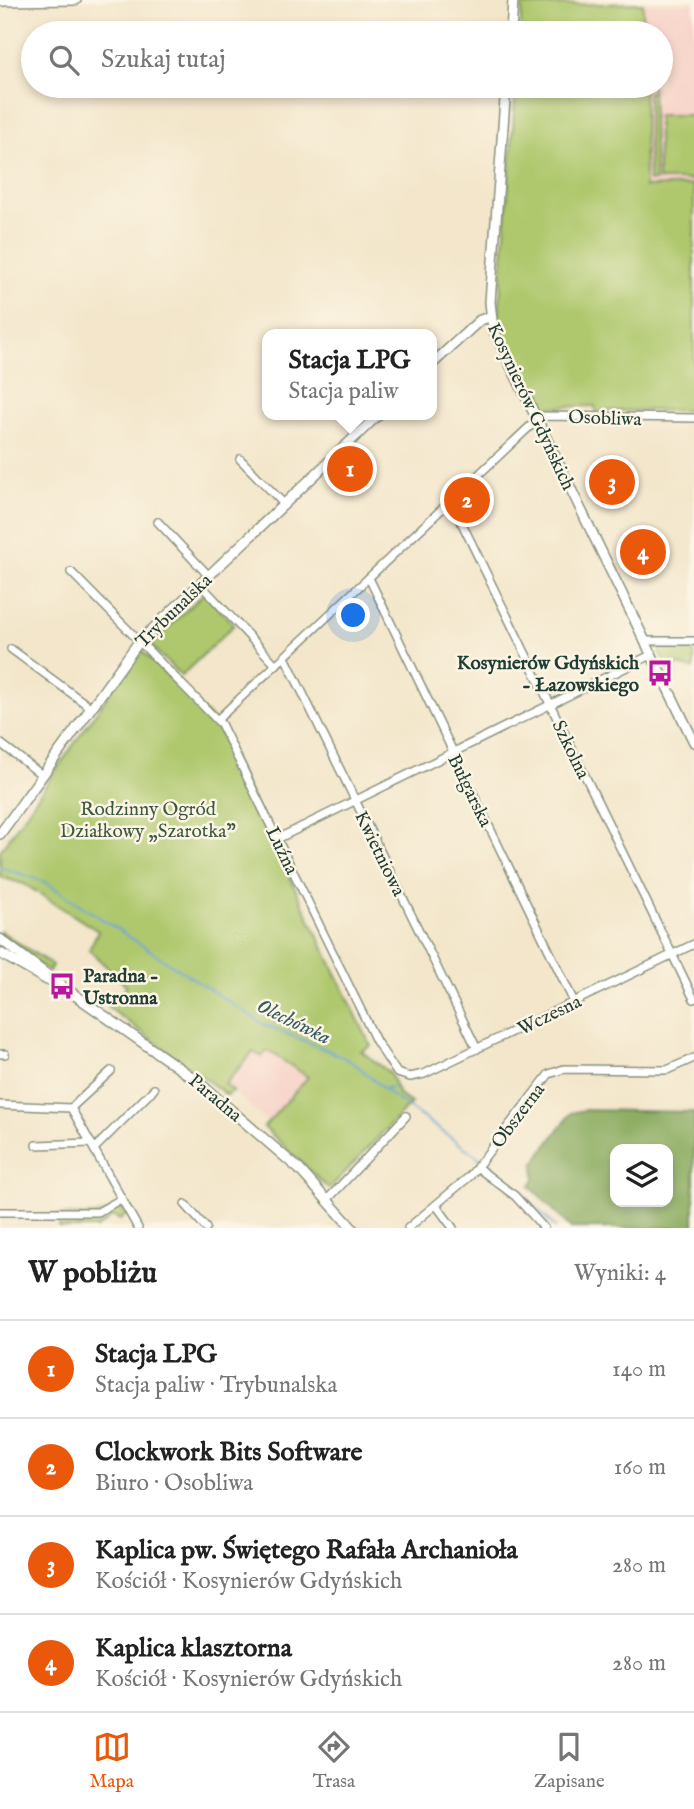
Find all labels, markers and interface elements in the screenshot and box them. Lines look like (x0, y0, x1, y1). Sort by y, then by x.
search box (21, 21, 673, 98)
icon: search (45, 41, 83, 79)
text: Szukaj tutaj (101, 43, 226, 76)
street label: Kosynierów Gdyńskich (481, 319, 580, 494)
popup (262, 329, 437, 420)
text: Stacja LPG (289, 344, 410, 377)
text: Stacja paliw (289, 377, 398, 406)
street label: Osobliwa (568, 406, 643, 432)
pin: 1 (327, 443, 373, 495)
pin: 3 (589, 456, 635, 508)
pin: 2 (444, 474, 490, 526)
pin: 4 (620, 526, 666, 578)
street label: Trybunalska (131, 568, 218, 654)
your location (336, 598, 370, 632)
place label: Kosynierów Gdyńskich - Łazowskiego (457, 652, 640, 698)
bus stop icon: Kosynierów Gdyńskich - Łazowskiego (645, 658, 675, 688)
street label: Szkolna (546, 717, 595, 784)
street label: Bułgarska (441, 750, 497, 832)
park label: Rodzinny Ogród Działkowy „Szarotka” (60, 798, 236, 844)
street label: Kwietniowa (348, 807, 410, 901)
street label: Luźna (259, 823, 303, 880)
place label: Paradna - Ustronna (82, 965, 159, 1011)
bus stop icon: Paradna - Ustronna (47, 971, 77, 1001)
street label: Wczesna (514, 990, 586, 1041)
water label: Olechówka (252, 993, 335, 1052)
street label: Paradna (183, 1069, 247, 1128)
street label: Obszerna (486, 1078, 551, 1154)
map controls (610, 1144, 673, 1207)
button: layers (610, 1144, 673, 1207)
text: W pobliżu (28, 1255, 157, 1293)
text: Wyniki: 4 (574, 1259, 666, 1288)
text: Stacja LPG (95, 1338, 217, 1371)
text: 1 (47, 1355, 55, 1384)
text: 140 m (612, 1355, 666, 1384)
text: Stacja paliw · Trybunalska (95, 1371, 338, 1400)
text: Clockwork Bits Software (95, 1436, 363, 1469)
text: 2 (46, 1453, 56, 1482)
text: 160 m (614, 1453, 666, 1482)
text: Biuro · Osobliwa (95, 1469, 253, 1498)
text: Kaplica pw. Świętego Rafała Archanioła (95, 1534, 518, 1567)
text: 3 (47, 1551, 55, 1580)
text: 280 m (612, 1551, 666, 1580)
text: Kościół · Kosynierów Gdyńskich (95, 1567, 402, 1596)
text: Kaplica klasztorna (95, 1632, 292, 1665)
text: 4 (45, 1649, 57, 1678)
text: 280 m (612, 1649, 666, 1678)
text: Kościół · Kosynierów Gdyńskich (95, 1665, 402, 1694)
tab: Mapa (89, 1728, 134, 1794)
tab: Trasa (313, 1728, 355, 1794)
tab: Zapisane (534, 1728, 605, 1794)

